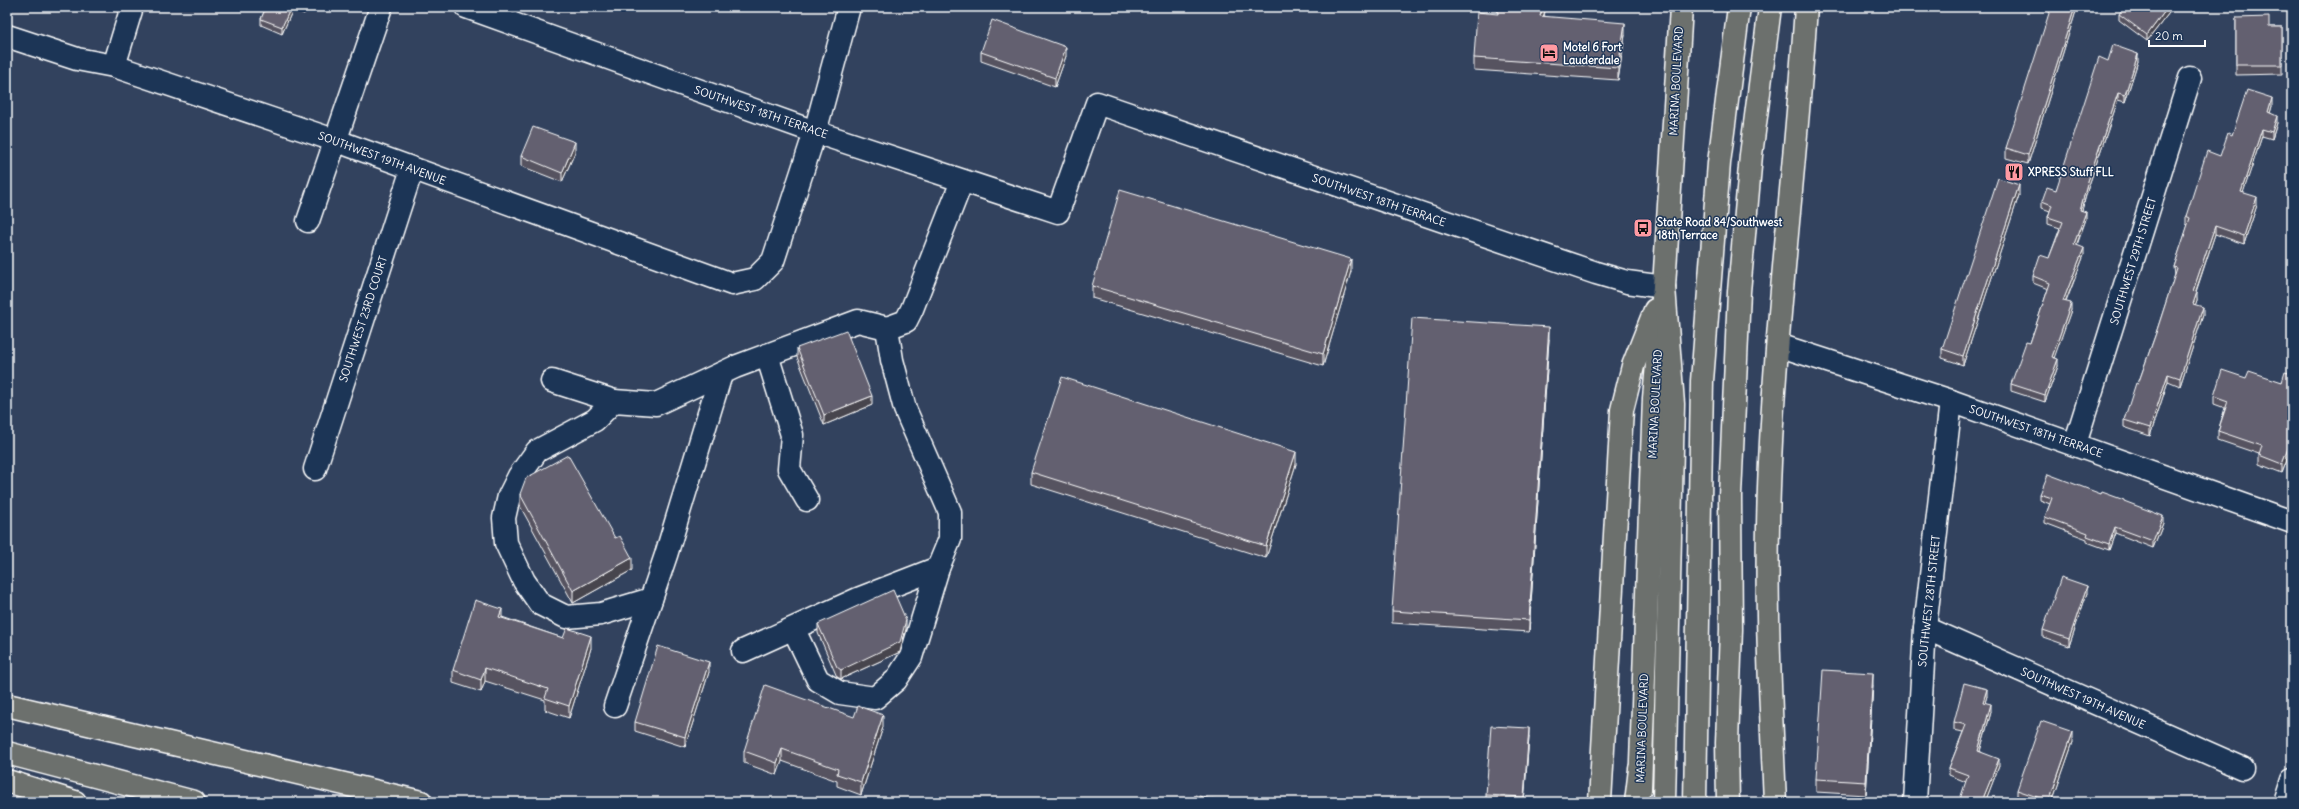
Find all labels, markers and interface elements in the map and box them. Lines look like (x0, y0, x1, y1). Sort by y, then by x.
scale bar (2149, 22, 2205, 48)
street label: MARINA BOULEVARD (1666, 26, 1686, 136)
text: 20 m (2155, 28, 2183, 43)
place label: Motel 6 Fort Lauderdale (1563, 40, 1622, 67)
hotel icon: Motel 6 Fort Lauderdale (1538, 42, 1560, 64)
street label: SOUTHWEST 18TH TERRACE (692, 83, 830, 141)
street label: SOUTHWEST 19TH AVENUE (316, 128, 448, 188)
restaurant icon: XPRESS Stuff FLL (2003, 161, 2025, 183)
place label: XPRESS Stuff FLL (2028, 165, 2114, 179)
street label: SOUTHWEST 18TH TERRACE (1310, 171, 1448, 229)
street label: SOUTHWEST 29TH STREET (2107, 195, 2159, 326)
place label: State Road 84/Southwest 18th Terrace (1657, 215, 1782, 242)
bus stop icon: State Road 84/Southwest 18th Terrace (1632, 217, 1654, 239)
street label: SOUTHWEST 23RD COURT (336, 254, 390, 384)
street label: MARINA BOULEVARD (1645, 349, 1665, 459)
street label: SOUTHWEST 18TH TERRACE (1967, 402, 2105, 460)
street label: SOUTHWEST 28TH STREET (1915, 534, 1943, 668)
street label: SOUTHWEST 19TH AVENUE (2018, 664, 2148, 732)
street label: MARINA BOULEVARD (1633, 673, 1651, 783)

